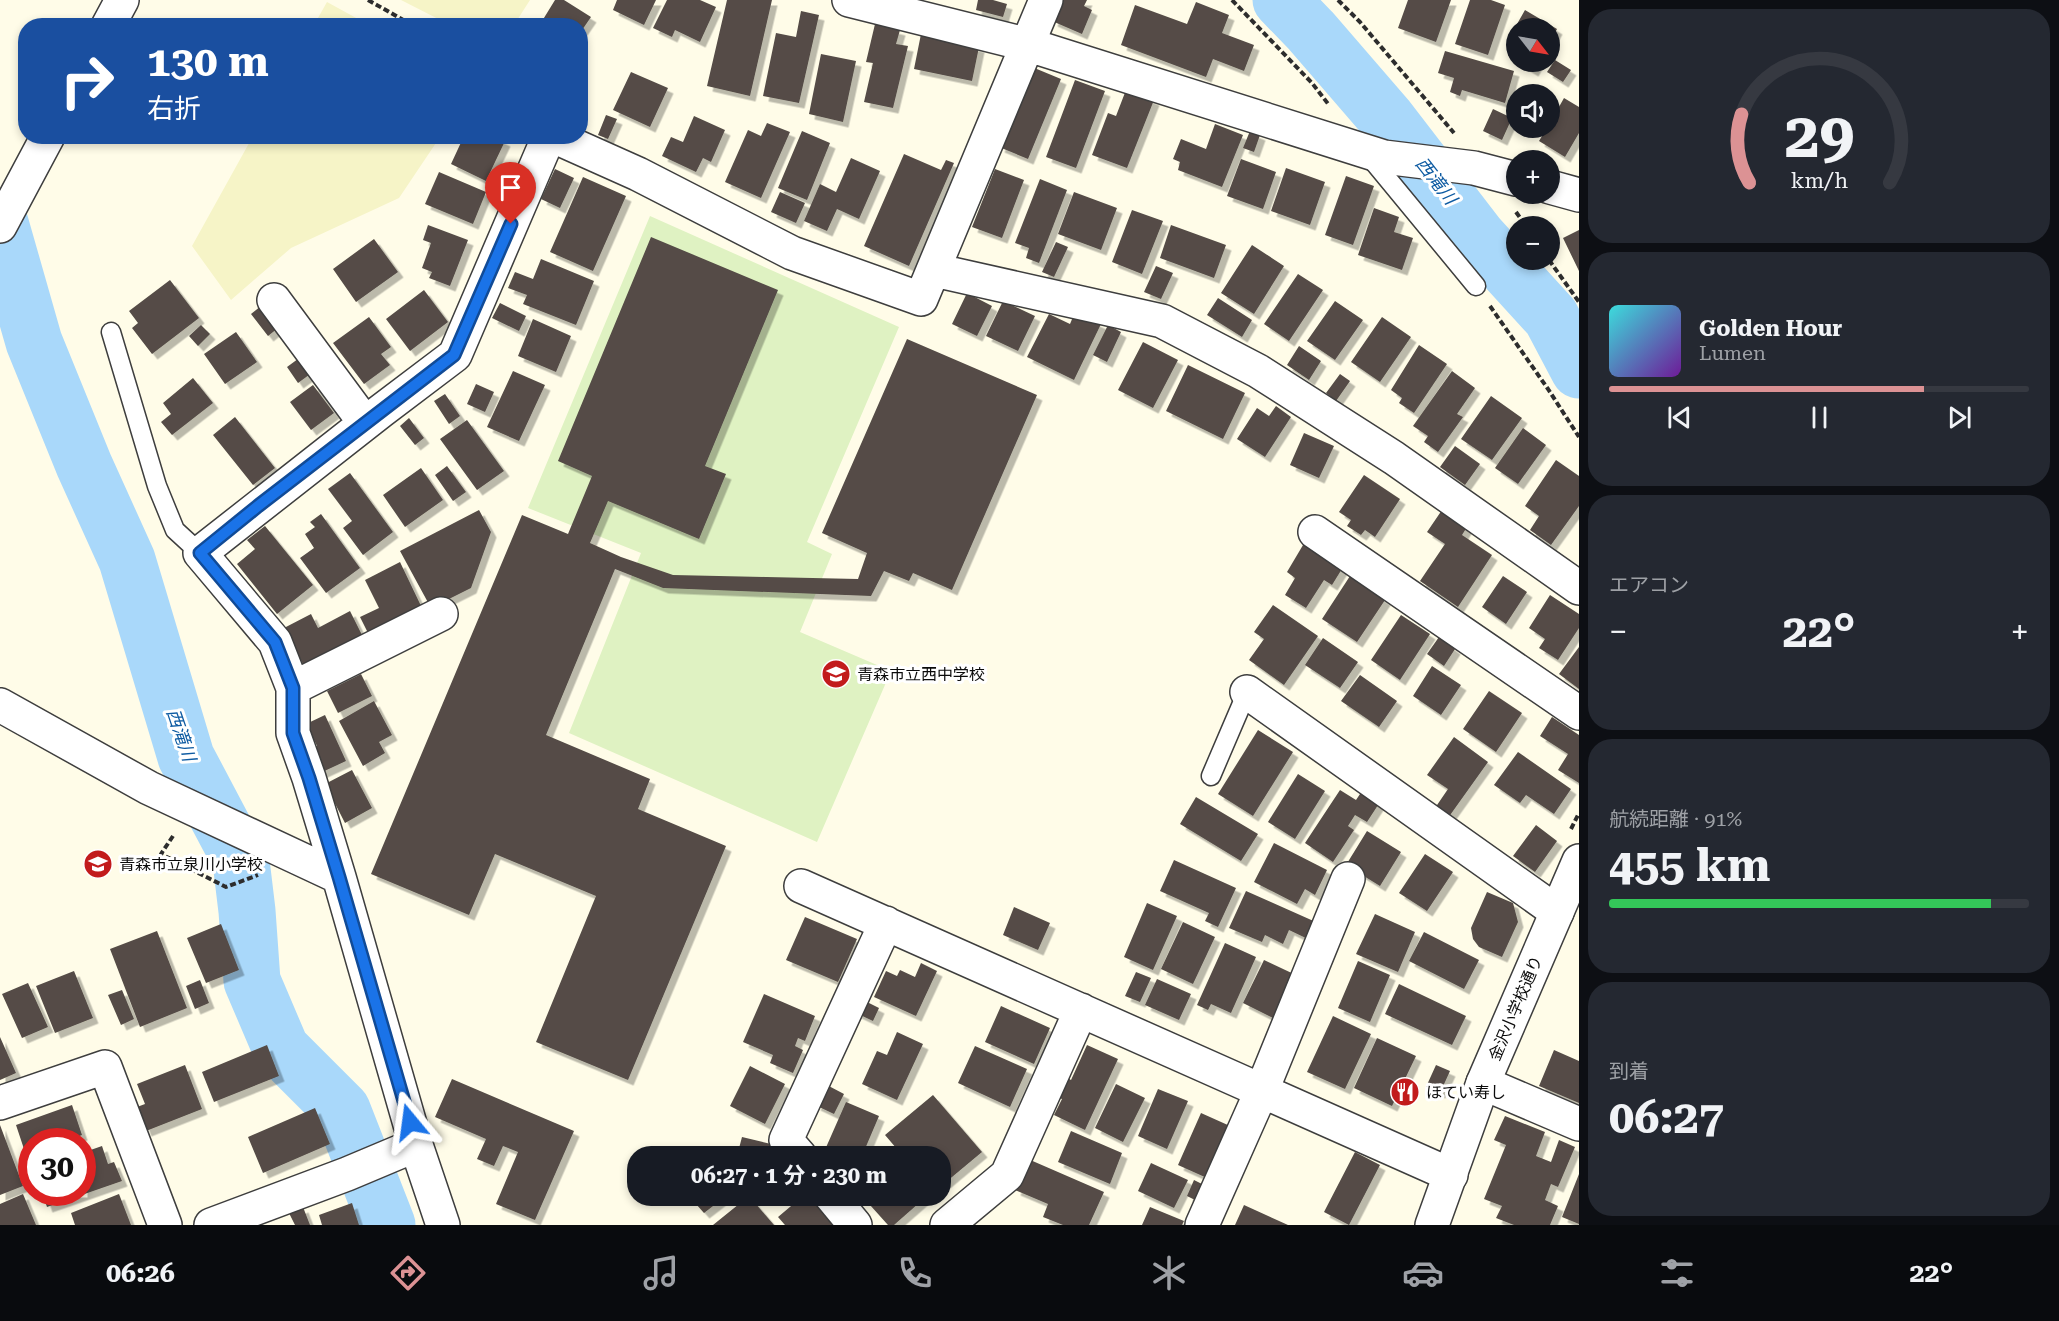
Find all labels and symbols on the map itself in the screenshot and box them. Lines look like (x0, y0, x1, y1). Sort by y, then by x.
north arrow (1506, 18, 1560, 72)
water label: 西滝川 (1411, 153, 1463, 210)
pin (485, 162, 536, 224)
school or university icon: 青森市立西中学校 (820, 658, 852, 690)
place label: 青森市立西中学校 (857, 665, 985, 684)
water label: 西滝川 (163, 706, 201, 766)
school or university icon: 青森市立泉川小学校 (82, 848, 114, 880)
place label: 青森市立泉川小学校 (119, 855, 263, 874)
street label: 金沢小学校通り (1485, 953, 1546, 1063)
restaurant icon: ほてい寿し (1389, 1076, 1421, 1108)
place label: ほてい寿し (1426, 1083, 1506, 1102)
position arrow (378, 1090, 442, 1154)
speed limit sign: 30 (18, 1128, 96, 1206)

